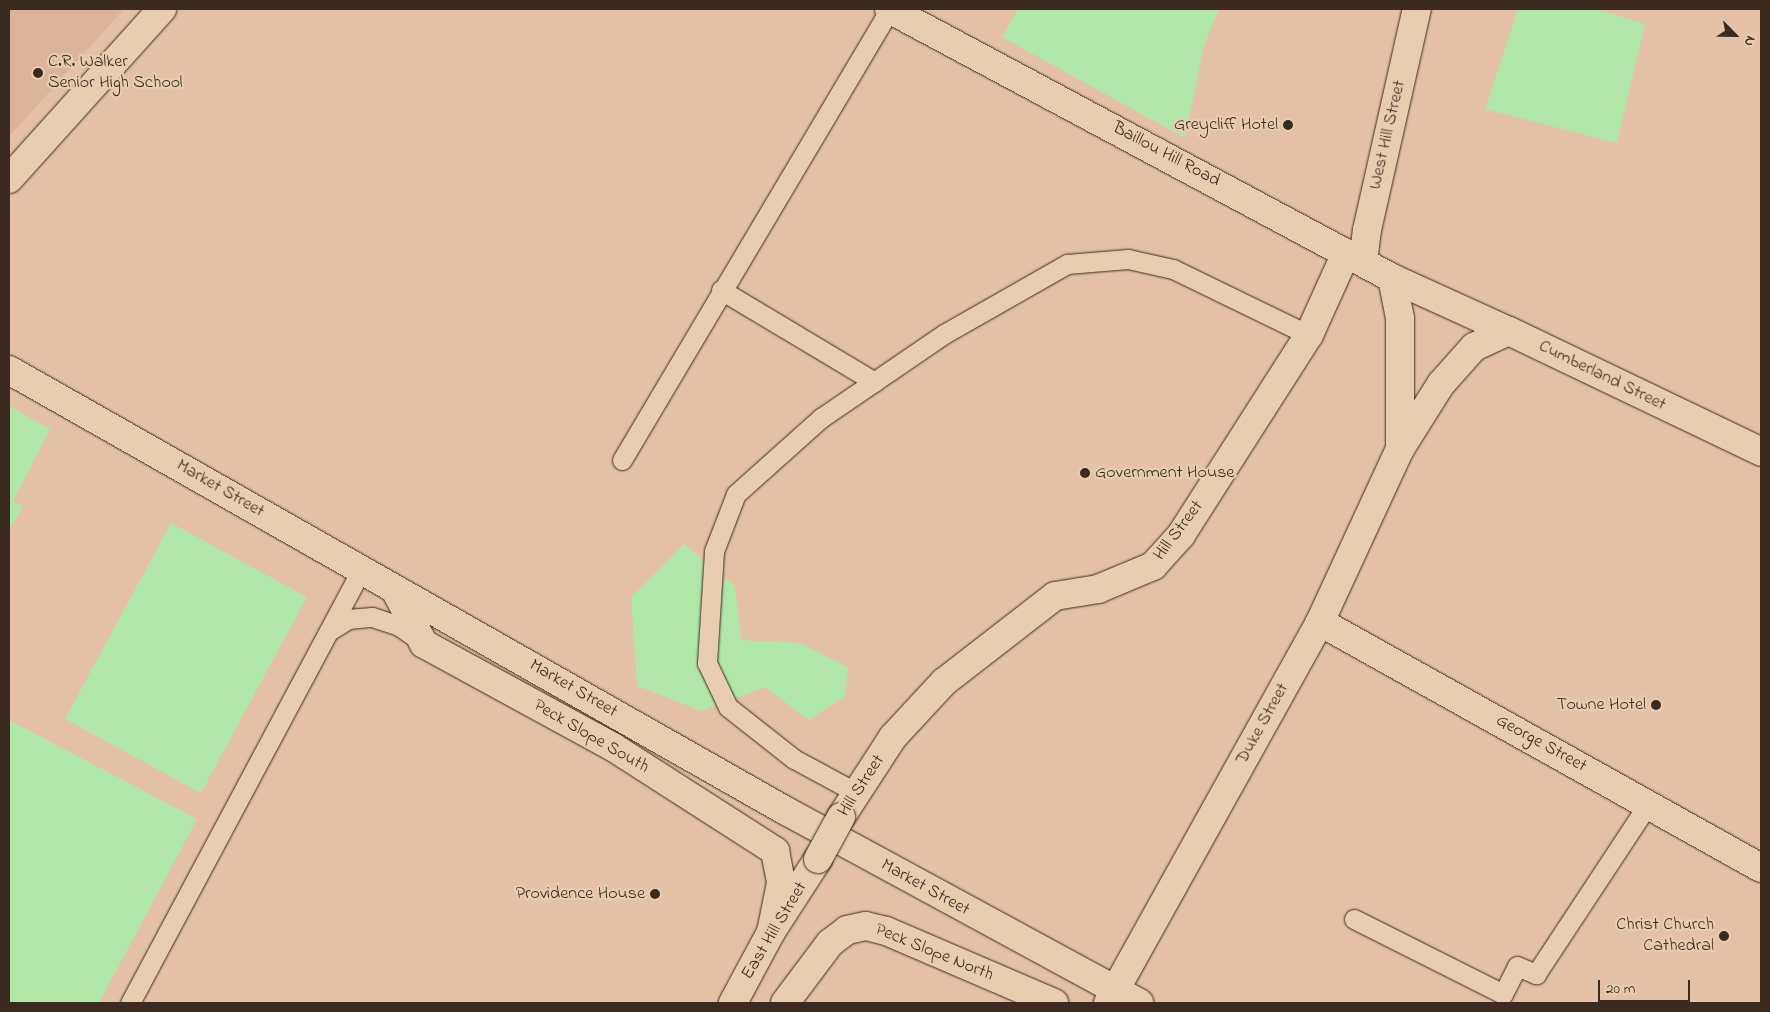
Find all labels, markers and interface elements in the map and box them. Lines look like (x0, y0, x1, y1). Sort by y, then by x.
north arrow (1710, 10, 1760, 60)
text: N (1738, 33, 1761, 50)
place label: C.R. Walker Senior High School (48, 52, 183, 94)
marker: C.R. Walker Senior High School (32, 67, 44, 79)
street label: West Hill Street (1365, 78, 1411, 192)
place label: Greycliff Hotel (1174, 114, 1278, 136)
street label: Baillou Hill Road (1109, 118, 1223, 192)
marker: Greycliff Hotel (1282, 119, 1294, 131)
street label: Cumberland Street (1535, 336, 1669, 416)
street label: Market Street (172, 455, 268, 523)
place label: Government House (1095, 462, 1234, 484)
marker: Government House (1079, 467, 1091, 479)
street label: Hill Street (1149, 497, 1209, 565)
street label: Market Street (525, 655, 621, 723)
street label: Duke Street (1232, 680, 1294, 768)
place label: Towne Hotel (1557, 694, 1646, 716)
street label: Peck Slope South (529, 695, 653, 779)
marker: Towne Hotel (1650, 699, 1662, 711)
street label: George Street (1492, 710, 1590, 778)
street label: Hill Street (834, 751, 890, 821)
street label: Market Street (877, 855, 973, 921)
street label: East Hill Street (737, 878, 813, 984)
place label: Providence House (516, 883, 645, 905)
marker: Providence House (649, 888, 661, 900)
place label: Christ Church Cathedral (1616, 915, 1714, 958)
street label: Peck Slope North (872, 919, 996, 987)
marker: Christ Church Cathedral (1718, 930, 1730, 942)
scale bar (1600, 970, 1692, 1002)
text: 20 m (1606, 978, 1635, 1000)

